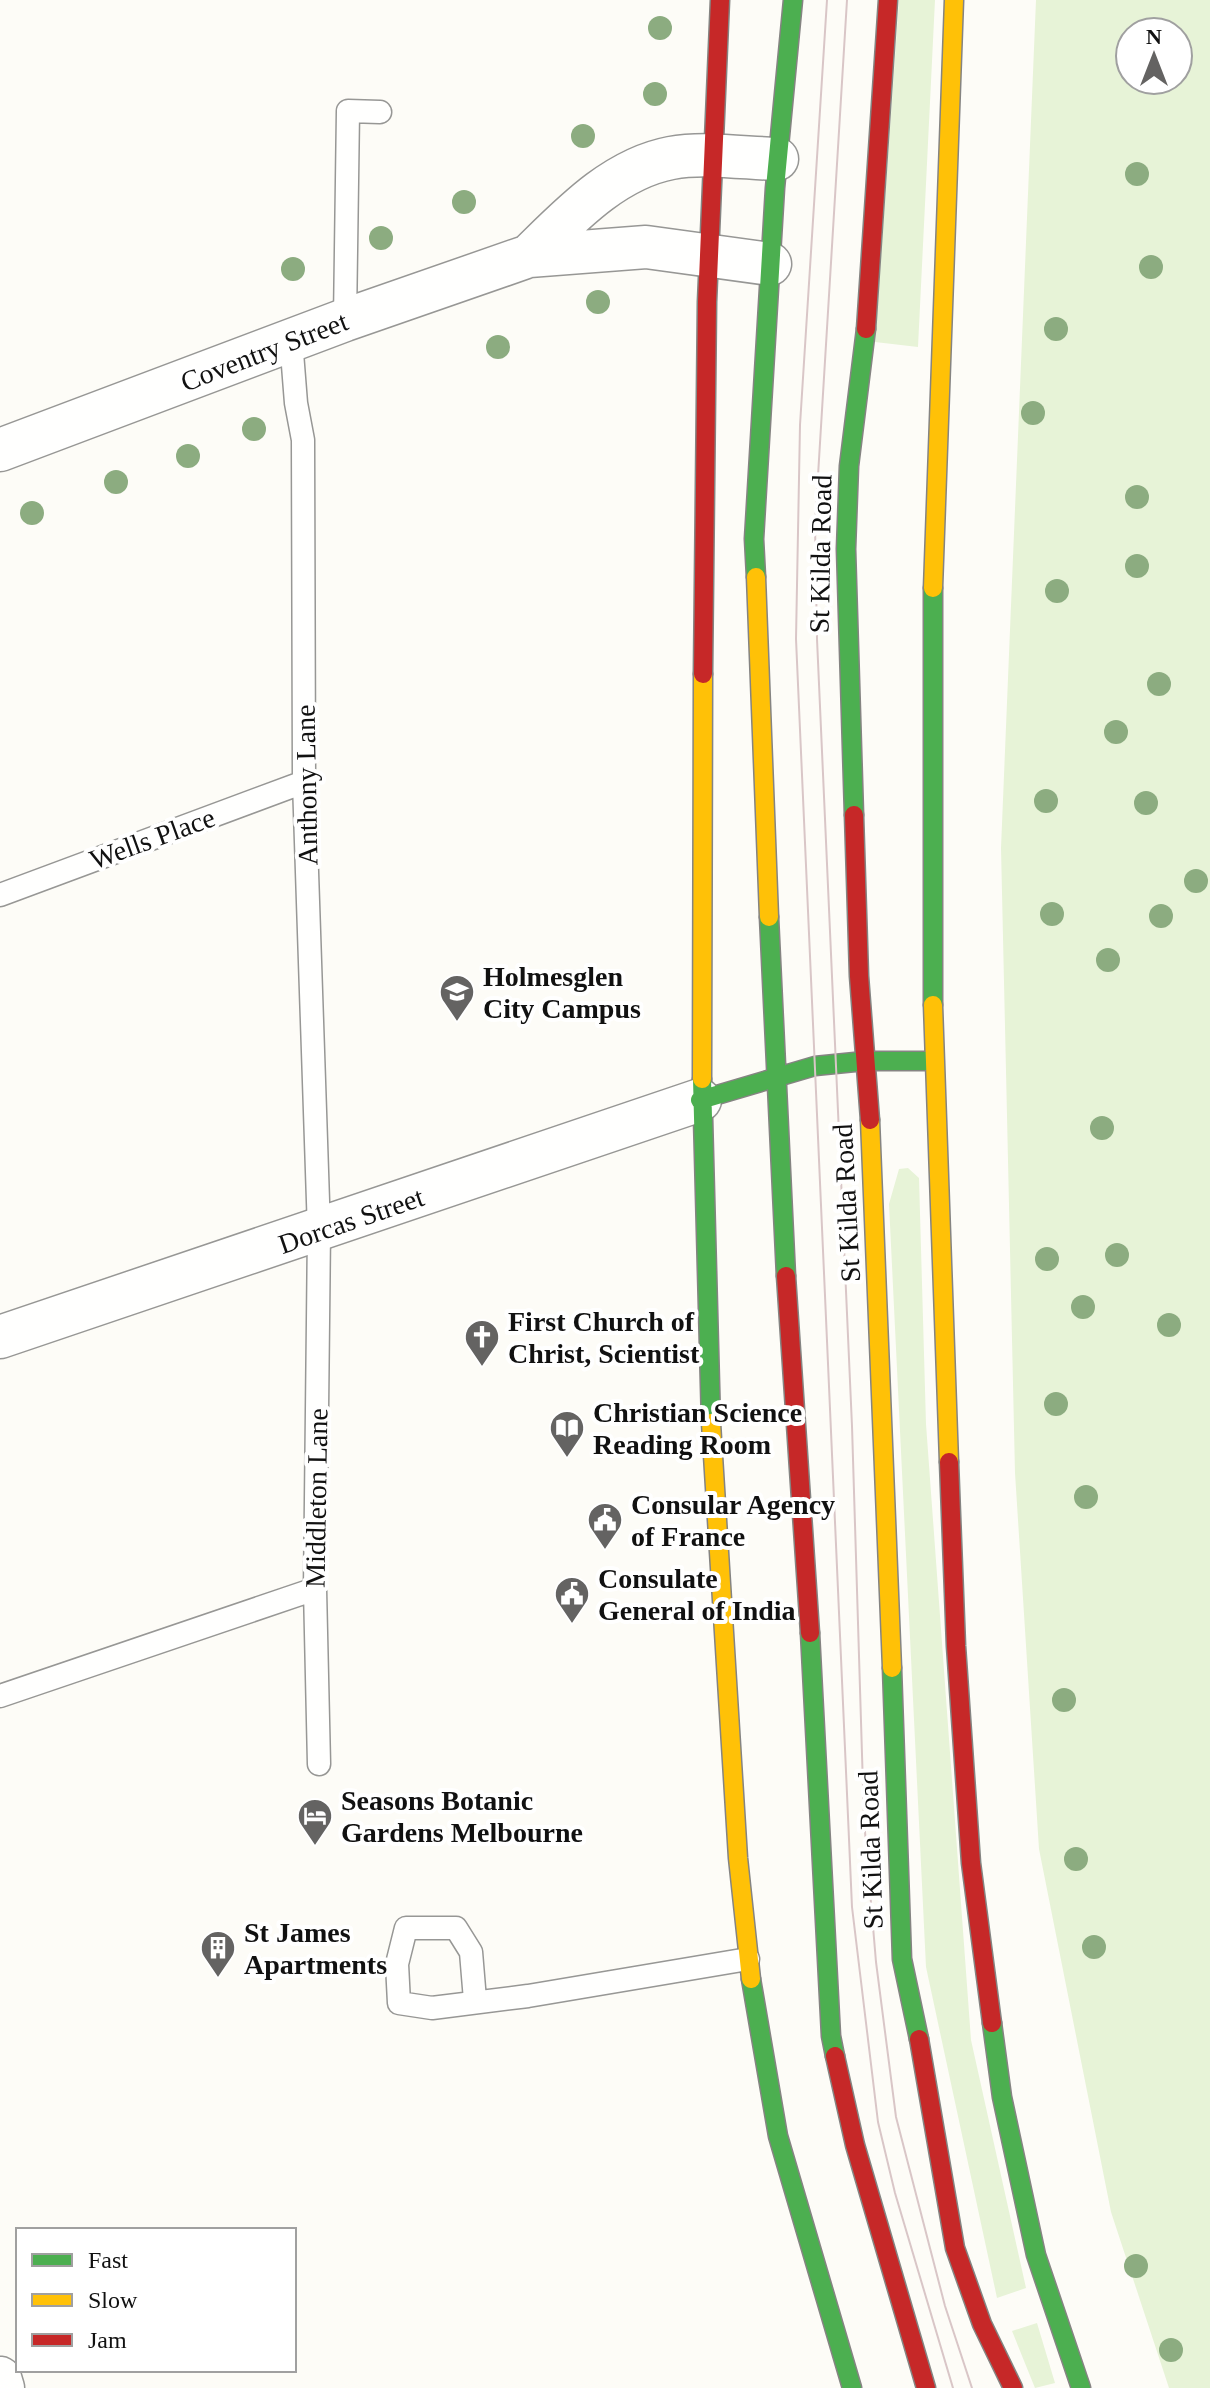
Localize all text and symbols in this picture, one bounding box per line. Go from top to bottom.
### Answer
north arrow [1114,16,1194,96]
text: N [1146,24,1162,49]
street label: Coventry Street [176,305,352,398]
street label: St Kilda Road [804,474,837,634]
street label: Anthony Lane [290,704,323,866]
street label: Wells Place [85,802,219,875]
place label: Holmesglen City Campus [483,961,641,1024]
school or university icon: Holmesglen City Campus [438,973,476,1023]
street label: St Kilda Road [827,1123,866,1283]
street label: Dorcas Street [274,1181,428,1260]
place label: First Church of Christ, Scientist [508,1306,700,1369]
church icon: First Church of Christ, Scientist [463,1318,501,1368]
place label: Christian Science Reading Room [593,1397,802,1460]
street label: Middleton Lane [299,1408,334,1588]
library icon: Christian Science Reading Room [548,1409,586,1459]
place label: Consular Agency of France [631,1489,835,1552]
public building icon: Consular Agency of France [586,1501,624,1551]
place label: Consulate General of India [598,1563,796,1626]
public building icon: Consulate General of India [553,1575,591,1625]
street label: St Kilda Road [852,1770,889,1930]
place label: Seasons Botanic Gardens Melbourne [341,1785,583,1848]
hotel icon: Seasons Botanic Gardens Melbourne [296,1797,334,1847]
place label: St James Apartments [244,1917,387,1980]
building icon: St James Apartments [199,1929,237,1979]
legend [16,2228,296,2372]
text: Fast [88,2247,128,2273]
text: Slow [88,2287,138,2313]
text: Jam [88,2327,127,2353]

